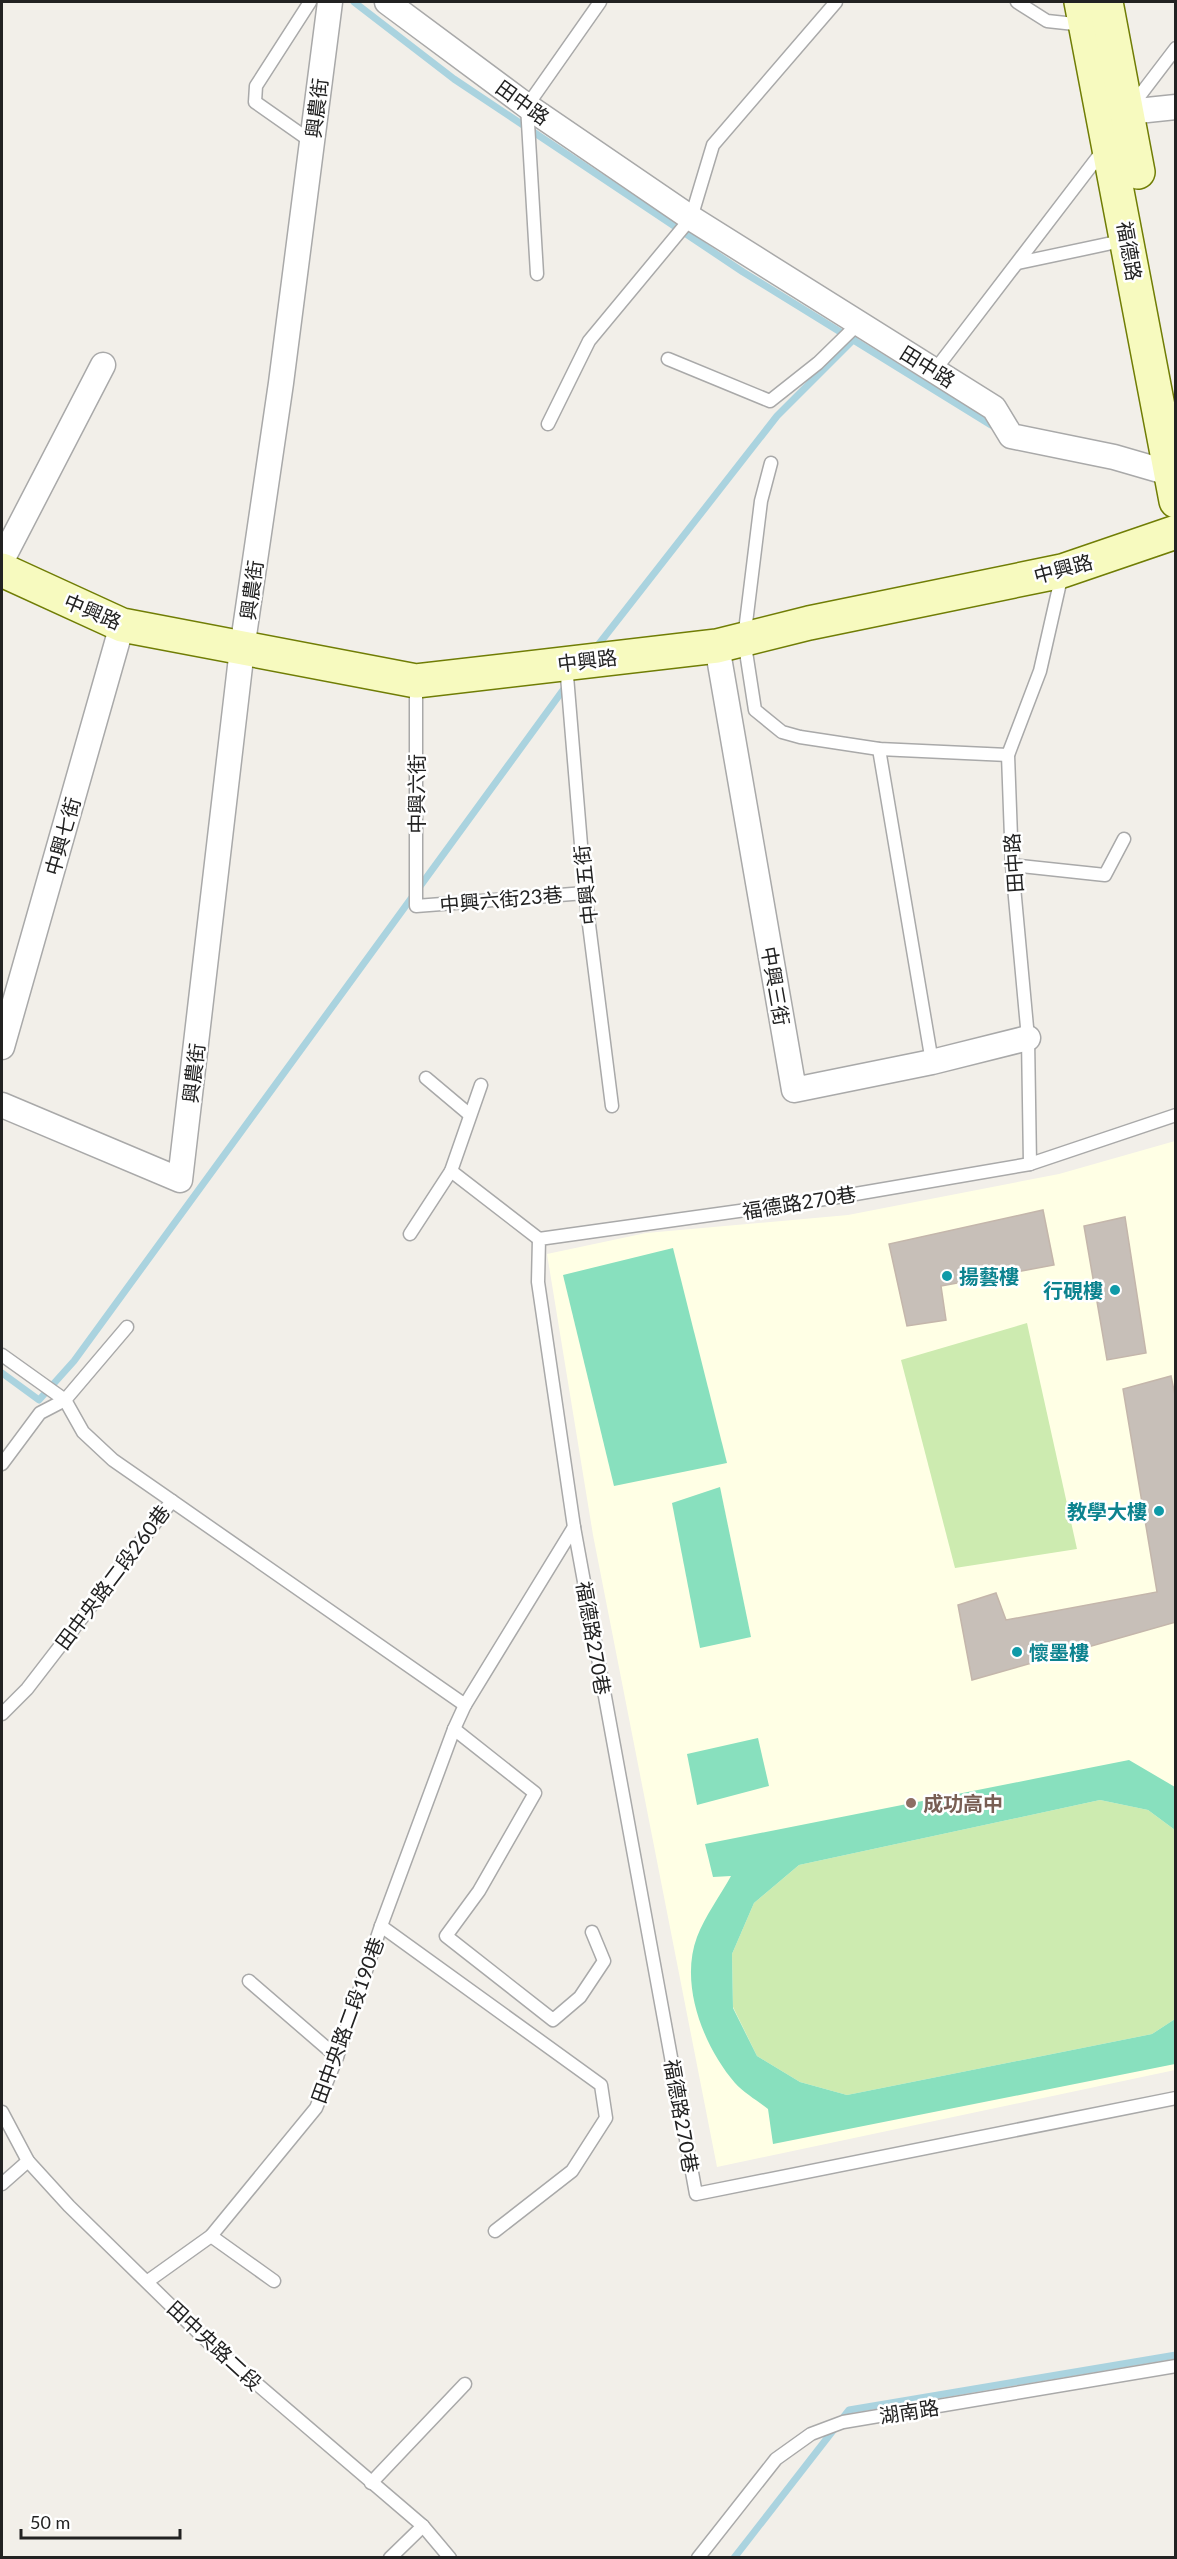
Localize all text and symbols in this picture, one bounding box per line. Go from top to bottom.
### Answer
street label: 田中路 [492,75,554,129]
street label: 興農街 [300,77,332,139]
street label: 福德路 [1113,219,1147,283]
street label: 田中路 [896,340,960,392]
street label: 中興路 [1031,549,1095,587]
street label: 興農街 [235,559,267,621]
street label: 中興路 [61,588,125,634]
street label: 中興路 [556,644,618,676]
street label: 中興六街 [404,754,428,834]
street label: 中興七街 [39,794,85,878]
street label: 田中路 [999,832,1027,894]
street label: 中興五街 [569,844,601,926]
street label: 中興六街23巷 [439,882,563,916]
street label: 中興三街 [757,945,795,1027]
street label: 興農街 [177,1042,209,1104]
street label: 福德路270巷 [740,1181,858,1223]
place label: 揚藝樓 [959,1264,1019,1288]
marker: 揚藝樓 [940,1269,954,1283]
place label: 行硯樓 [1043,1278,1103,1302]
marker: 行硯樓 [1108,1283,1122,1297]
place label: 教學大樓 [1067,1499,1147,1523]
street label: 田中央路二段260巷 [50,1500,174,1654]
marker: 教學大樓 [1152,1504,1166,1518]
street label: 福德路270巷 [572,1579,616,1697]
place label: 懷墨樓 [1029,1640,1089,1664]
marker: 懷墨樓 [1010,1645,1024,1659]
place label: 成功高中 [923,1791,1003,1815]
marker: 成功高中 [904,1796,918,1810]
street label: 田中央路二段190巷 [306,1934,388,2106]
street label: 福德路270巷 [660,2057,704,2175]
street label: 田中央路二段 [163,2295,267,2395]
street label: 湖南路 [877,2394,941,2428]
scale bar [21,2502,180,2540]
text: 50 m [30,2511,70,2533]

